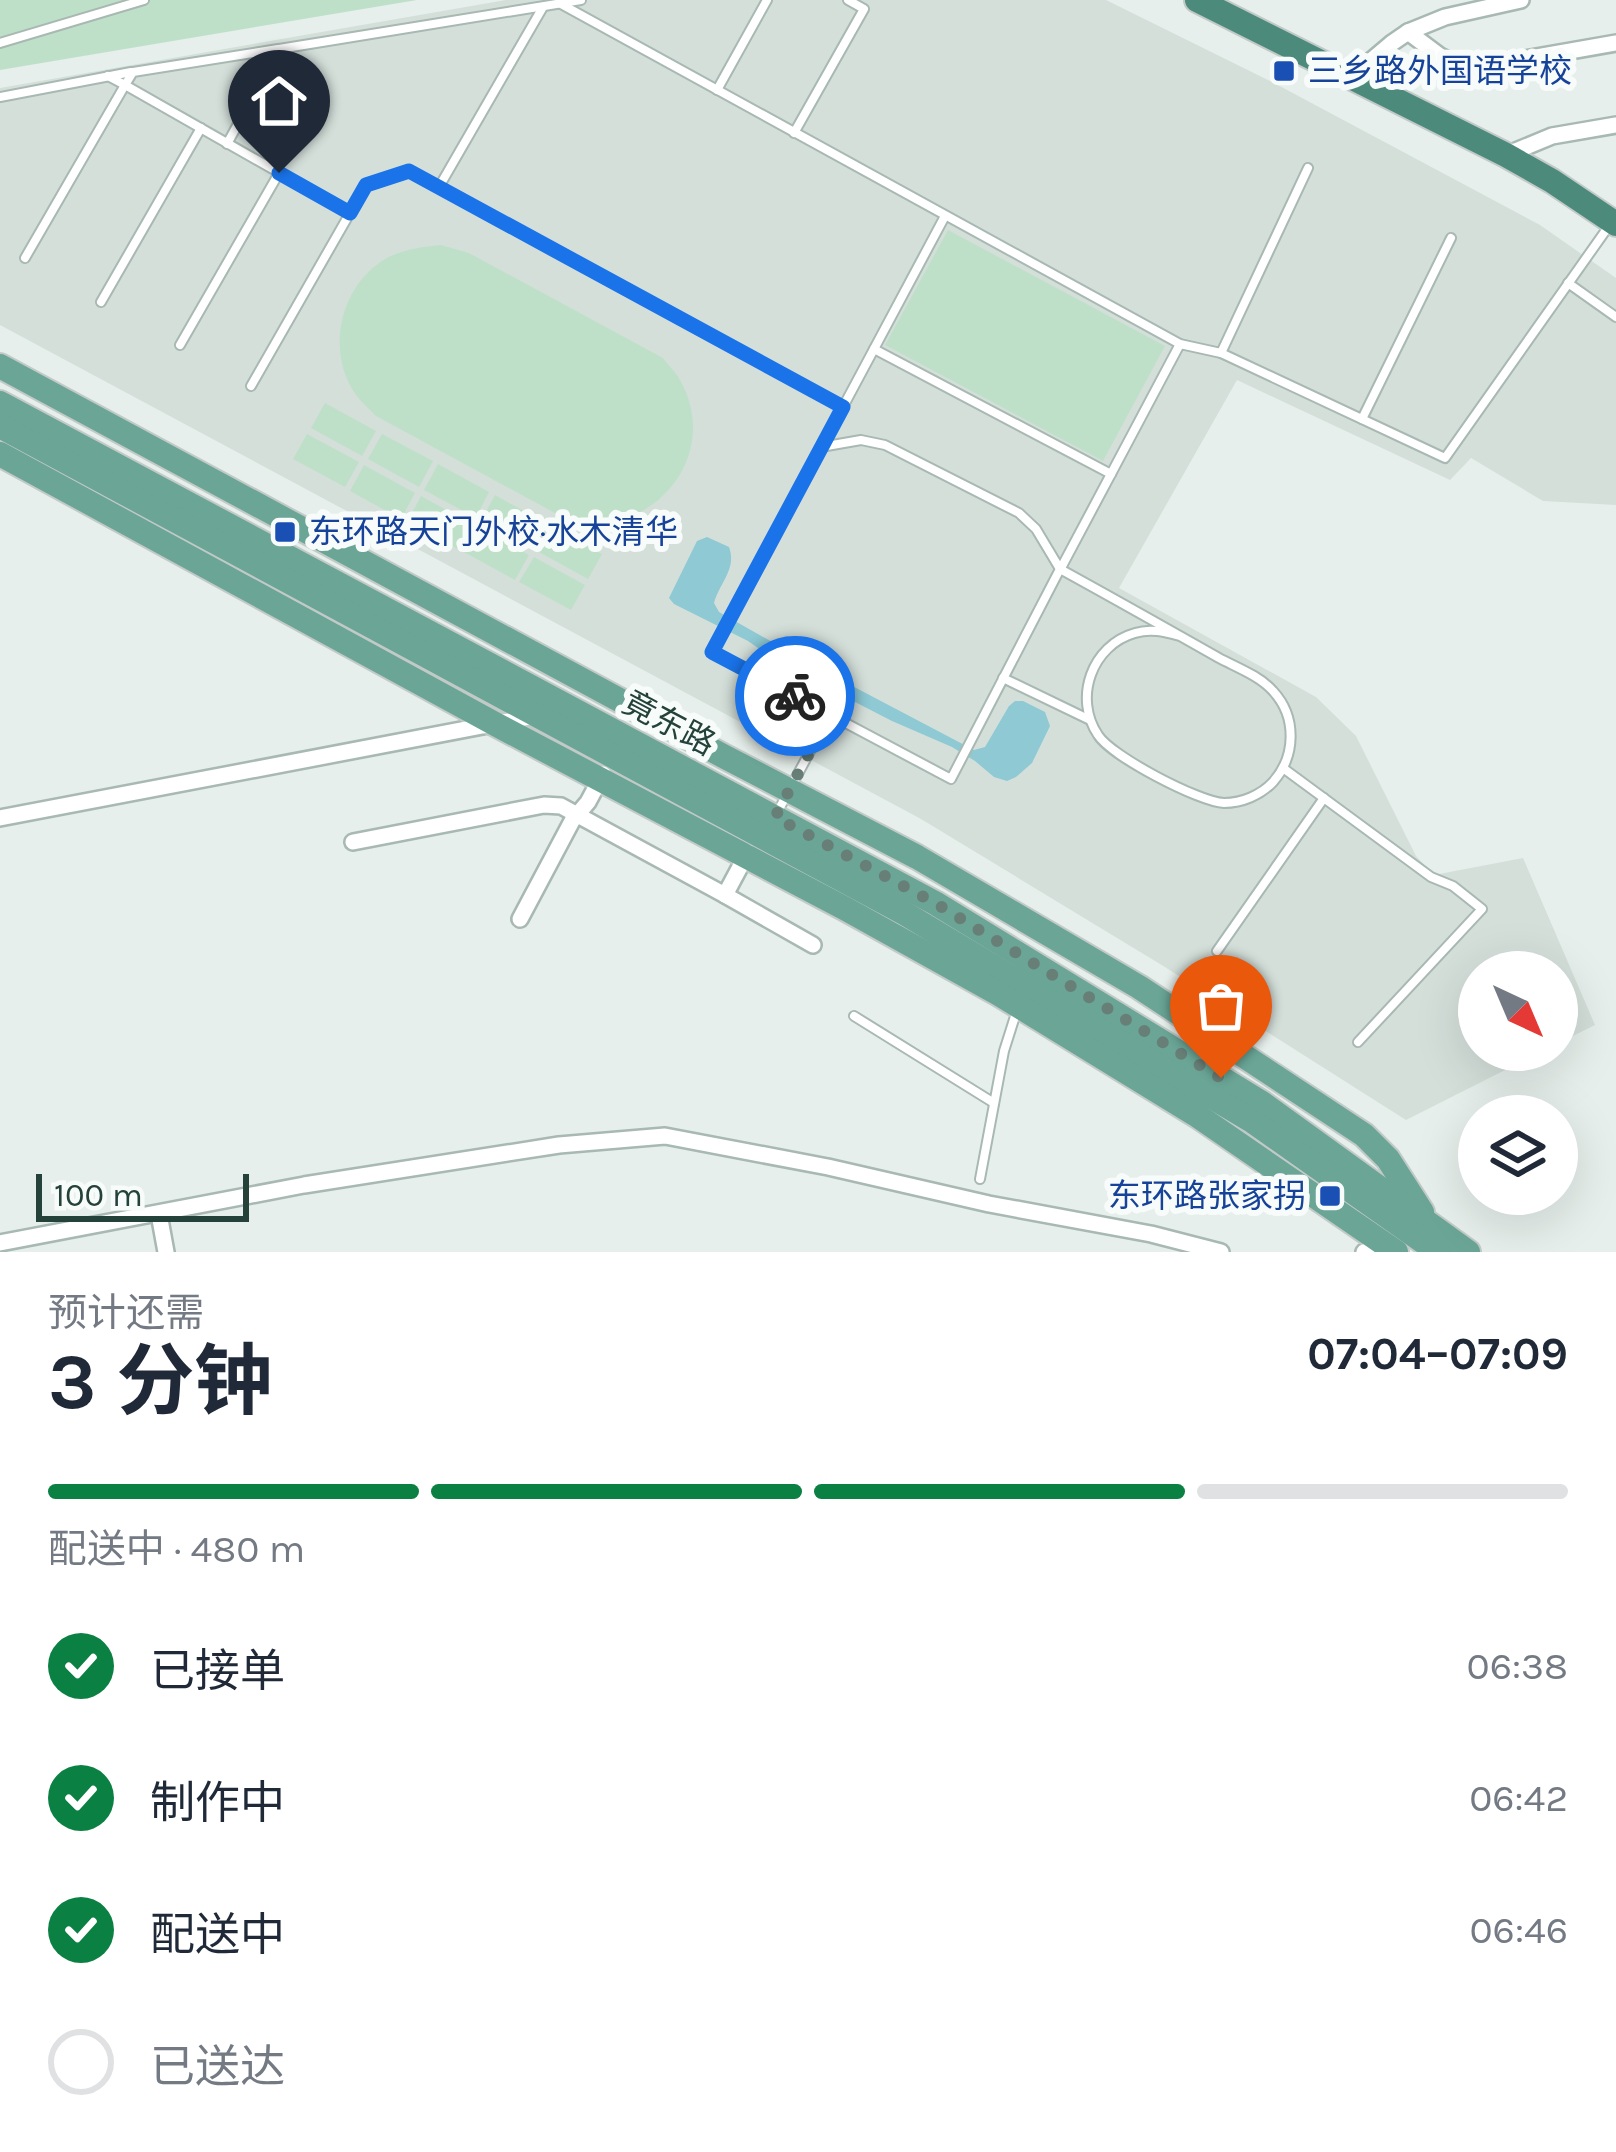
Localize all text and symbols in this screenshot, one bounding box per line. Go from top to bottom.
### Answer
pin [228,50,330,173]
place label: 三乡路外国语学校 [1308,52,1572,90]
marker: 三乡路外国语学校 [1271,58,1297,84]
icon: home [246,68,312,134]
place label: 东环路天门外校·水木清华 [309,513,678,551]
marker: 东环路天门外校·水木清华 [272,519,298,545]
courier [735,636,855,756]
icon: bike [762,663,828,729]
street label: 竟东路 [616,683,722,763]
north arrow [1458,951,1578,1071]
map controls [1458,951,1578,1215]
pin [1170,955,1272,1078]
icon: bag [1188,973,1254,1039]
button: layers [1458,1095,1578,1215]
scale bar [36,1168,249,1221]
text: 100 m [54,1176,143,1214]
place label: 东环路张家拐 [1108,1177,1306,1215]
marker: 东环路张家拐 [1317,1183,1343,1209]
text: 预计还需 [48,1290,204,1336]
text: 07:04–07:09 [1307,1328,1568,1380]
text: 3 分钟 [48,1336,272,1428]
text: 配送中 · 480 m [48,1526,305,1572]
icon: check [48,1633,114,1699]
text: 06:38 [1467,1643,1568,1689]
text: 已接单 [150,1645,285,1697]
icon: check [48,1765,114,1831]
text: 06:42 [1469,1775,1568,1821]
text: 制作中 [150,1777,285,1829]
icon: check [48,1897,114,1963]
text: 06:46 [1469,1907,1568,1953]
text: 配送中 [150,1909,285,1961]
text: 已送达 [150,2041,285,2093]

